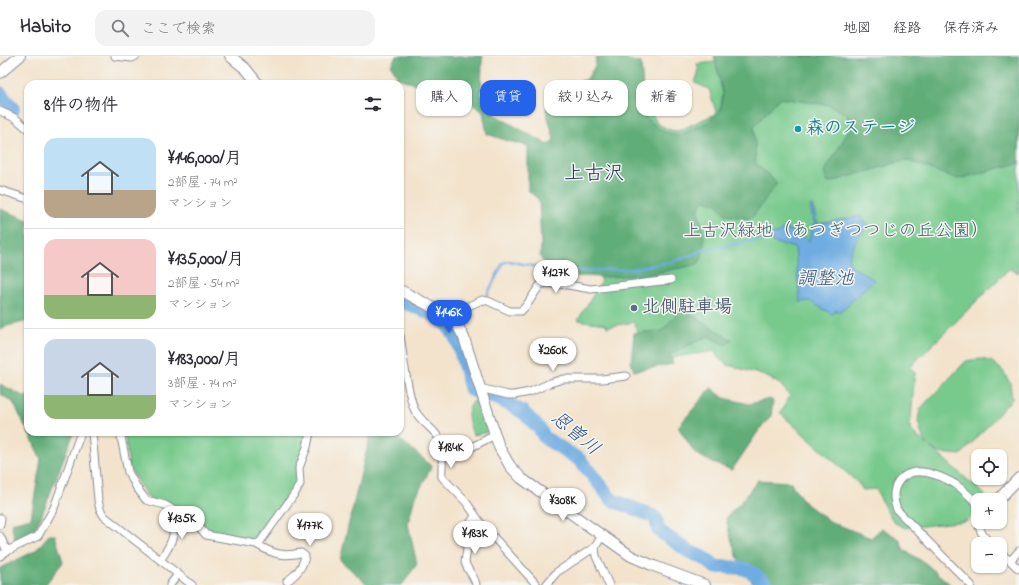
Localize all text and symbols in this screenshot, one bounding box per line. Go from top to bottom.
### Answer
search box [95,10,375,46]
text: Habito [20,14,71,41]
icon: search [109,17,131,39]
text: ここで検索 [141,18,216,40]
text: 地図 [843,18,871,39]
text: 経路 [893,18,921,39]
text: 保存済み [943,18,999,39]
chip: 購入 [416,80,472,116]
chip: 賃貸 [480,80,536,116]
chip: 絞り込み [544,80,628,116]
chip: 新着 [636,80,692,116]
text: 8件の物件 [44,93,118,118]
icon: filters [362,93,384,115]
place label: 森のステージ [806,116,915,142]
marker: 森のステージ [793,124,803,134]
text: ¥146,000/月 [168,146,242,171]
icon: home [76,154,124,202]
district label: 上古沢 [564,160,624,189]
text: 2部屋 · 74 m² [168,173,238,192]
text: マンション [168,194,232,213]
park label: 上古沢緑地（あつぎつつじの丘公園） [683,219,989,245]
text: ¥135,000/月 [168,247,244,272]
icon: home [76,255,124,303]
pin: ¥127K [528,260,584,294]
text: ¥127K [542,263,570,282]
water label: 調整池 [796,266,854,293]
text: 2部屋 · 54 m² [168,274,240,293]
text: マンション [168,295,232,314]
place label: 北側駐車場 [642,295,732,321]
pin: ¥146K [421,300,477,334]
text: ¥146K [436,303,462,322]
marker: 北側駐車場 [629,303,639,313]
pin: ¥260K [525,338,581,372]
text: ¥260K [538,341,568,360]
text: ¥183,000/月 [168,347,241,372]
icon: home [76,355,124,403]
text: 3部屋 · 74 m² [168,374,237,393]
text: マンション [168,395,232,414]
water label: 恩曽川 [544,405,606,463]
pin: ¥184K [423,435,479,469]
text: ¥184K [438,438,464,457]
map controls [971,449,1007,573]
button: locate [971,449,1007,485]
pin: ¥308K [535,488,591,522]
text: ¥308K [549,491,577,510]
button: + [971,493,1007,529]
pin: ¥135K [154,506,210,540]
text: ¥135K [168,509,196,528]
pin: ¥177K [282,513,338,547]
text: ¥177K [297,516,323,535]
pin: ¥183K [447,521,503,555]
text: ¥183K [462,524,488,543]
button: − [971,537,1007,573]

